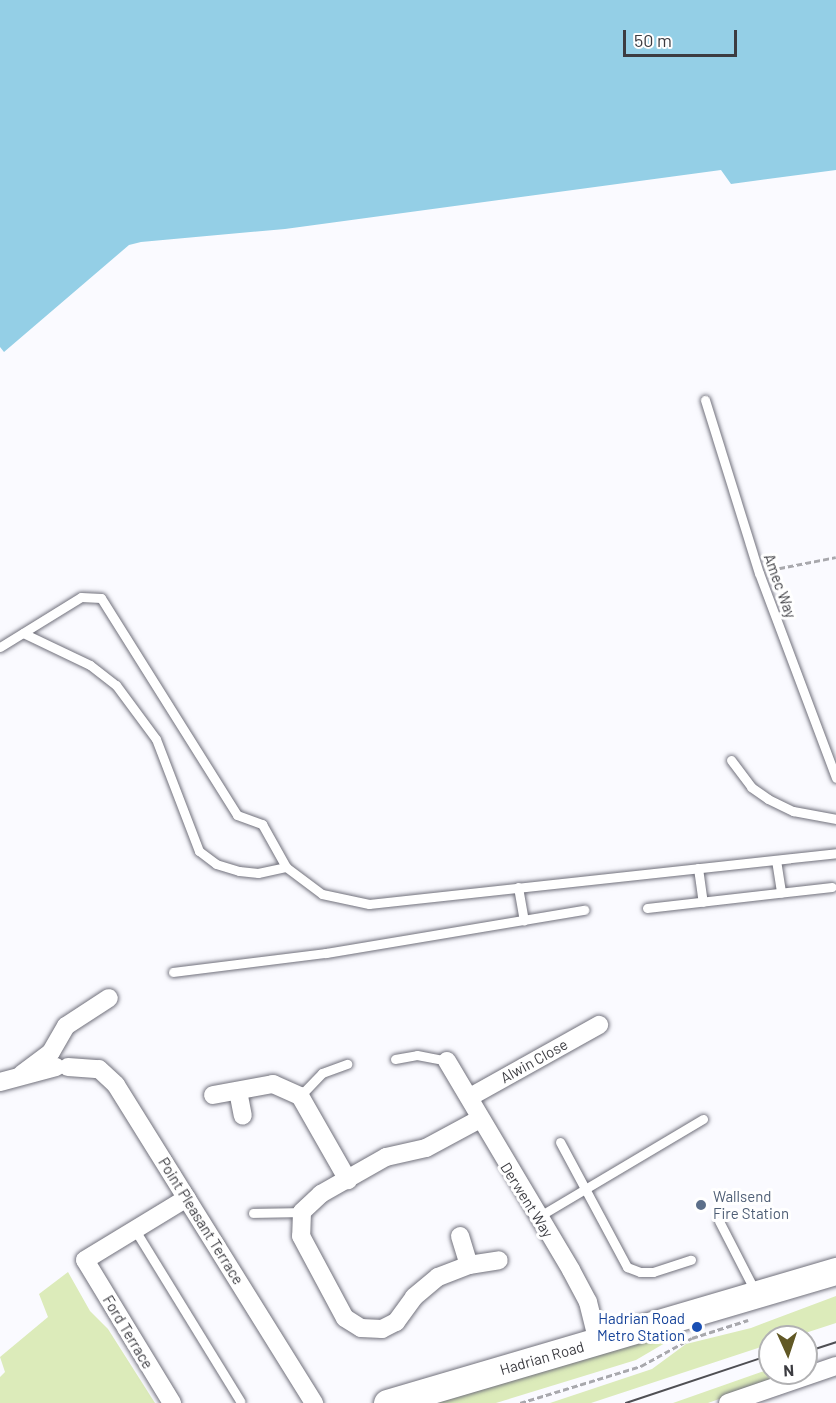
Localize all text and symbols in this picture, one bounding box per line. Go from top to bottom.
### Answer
scale bar [626,18,740,56]
text: 50 m [634,29,672,51]
street label: Amec Way [760,551,800,621]
street label: Alwin Close [497,1035,571,1087]
street label: Point Pleasant Terrace [155,1154,247,1288]
street label: Derwent Way [497,1159,557,1241]
place label: Wallsend Fire Station [713,1187,789,1222]
marker: Wallsend Fire Station [694,1198,708,1212]
street label: Ford Terrace [99,1292,157,1372]
place label: Hadrian Road Metro Station [597,1309,685,1344]
marker: Hadrian Road Metro Station [690,1320,704,1334]
north arrow [758,1325,818,1385]
street label: Hadrian Road [498,1337,586,1379]
text: N [783,1362,795,1381]

